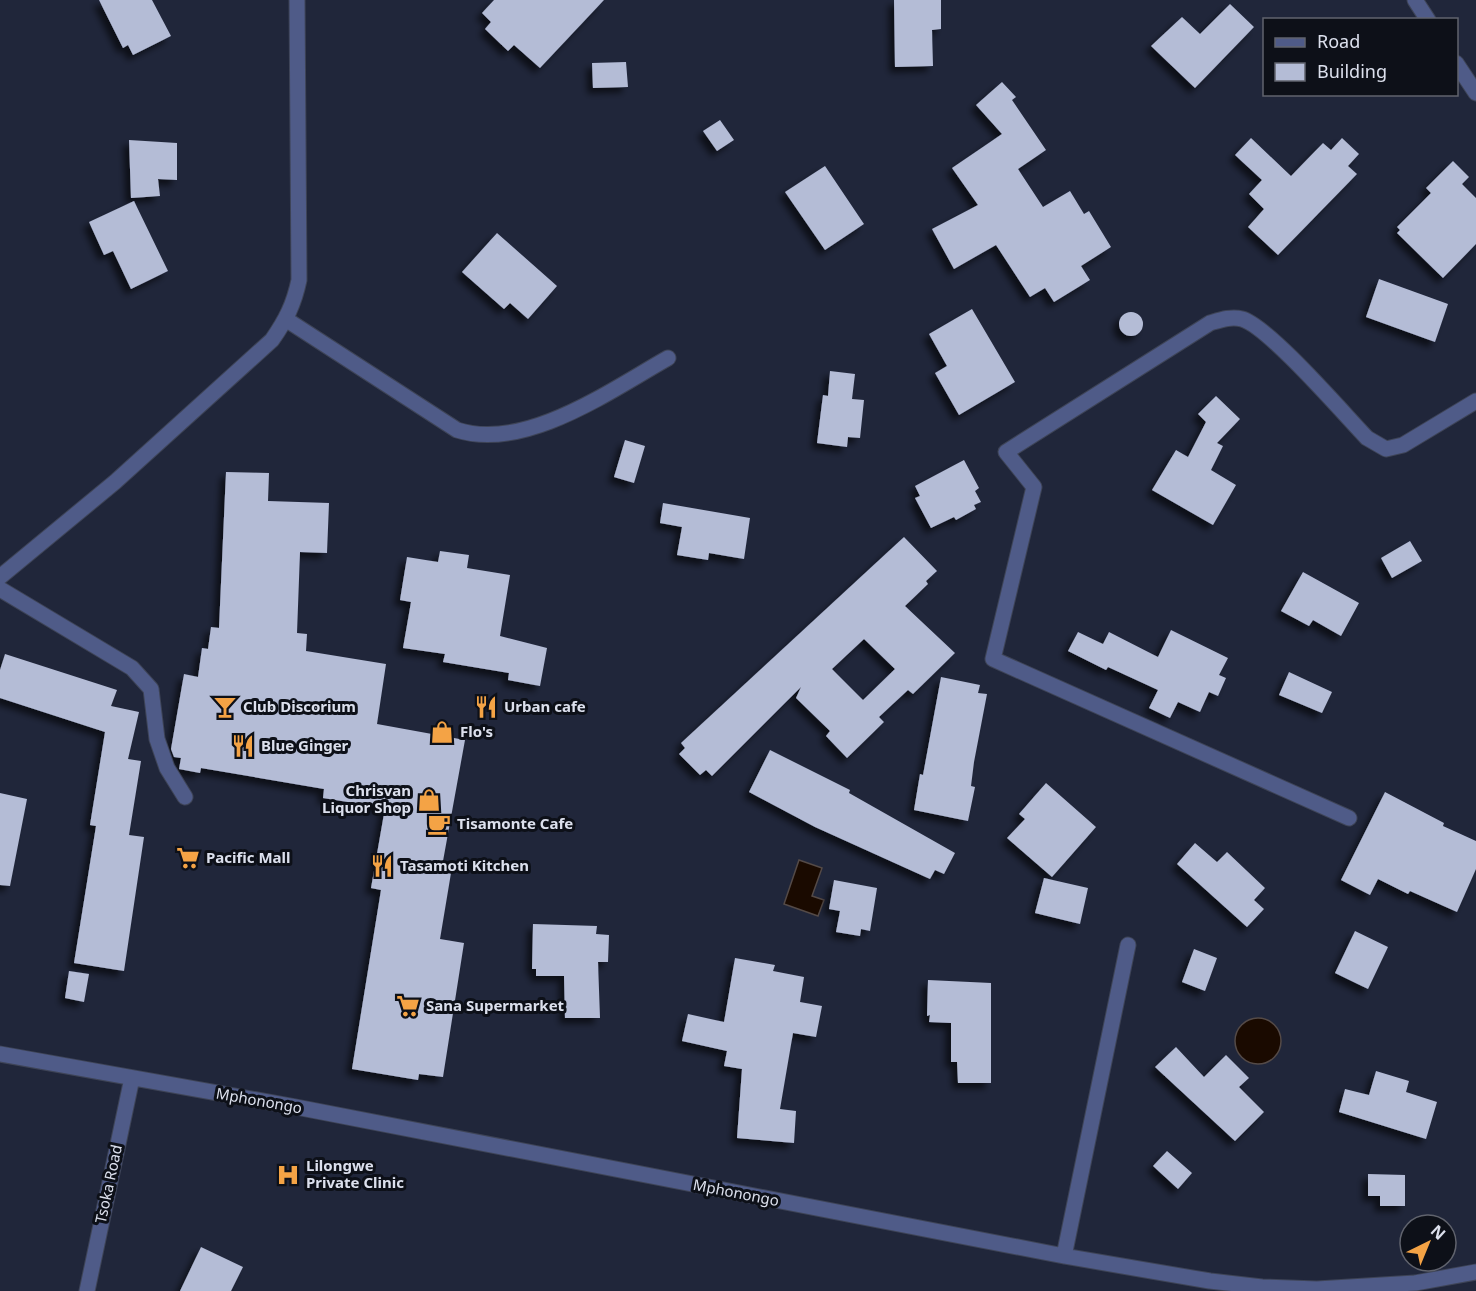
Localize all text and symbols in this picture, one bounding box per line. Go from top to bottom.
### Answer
legend [1263,18,1458,96]
text: Road [1317,29,1360,53]
text: Building [1317,59,1387,83]
bar icon: Club Discorium [212,694,238,720]
restaurant icon: Urban cafe [473,694,499,720]
place label: Club Discorium [243,696,356,716]
place label: Urban cafe [504,696,586,716]
shop icon: Flo's [429,719,455,745]
place label: Flo's [460,721,493,741]
restaurant icon: Blue Ginger [230,733,256,759]
place label: Blue Ginger [261,735,349,755]
place label: Chrisvan Liquor Shop [322,780,411,817]
shop icon: Chrisvan Liquor Shop [416,787,442,813]
cafe icon: Tisamonte Cafe [426,811,452,837]
place label: Tisamonte Cafe [457,813,573,833]
supermarket icon: Pacific Mall [175,845,201,871]
place label: Pacific Mall [206,847,291,867]
restaurant icon: Tasamoti Kitchen [369,853,395,879]
place label: Tasamoti Kitchen [400,855,529,875]
supermarket icon: Sana Supermarket [395,993,421,1019]
place label: Sana Supermarket [426,995,565,1015]
street label: Mphonongo [215,1083,304,1117]
street label: Tsoka Road [90,1143,126,1225]
place label: Lilongwe Private Clinic [306,1155,404,1192]
hospital icon: Lilongwe Private Clinic [275,1162,301,1188]
street label: Mphonongo [692,1174,781,1210]
north arrow [1398,1213,1458,1273]
text: N [1426,1220,1450,1245]

